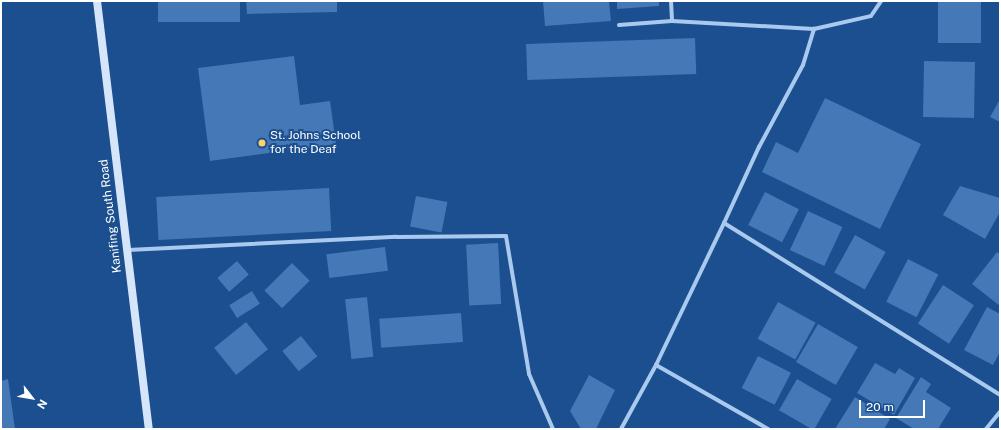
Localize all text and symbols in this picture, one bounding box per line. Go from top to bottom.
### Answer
place label: St. Johns School for the Deaf [270,129,361,157]
marker: St. Johns School for the Deaf [257,138,267,148]
street label: Kanifing South Road [97,158,125,274]
north arrow [12,378,52,418]
scale bar [861,392,927,418]
text: N [35,397,50,411]
text: 20 m [866,400,894,414]

